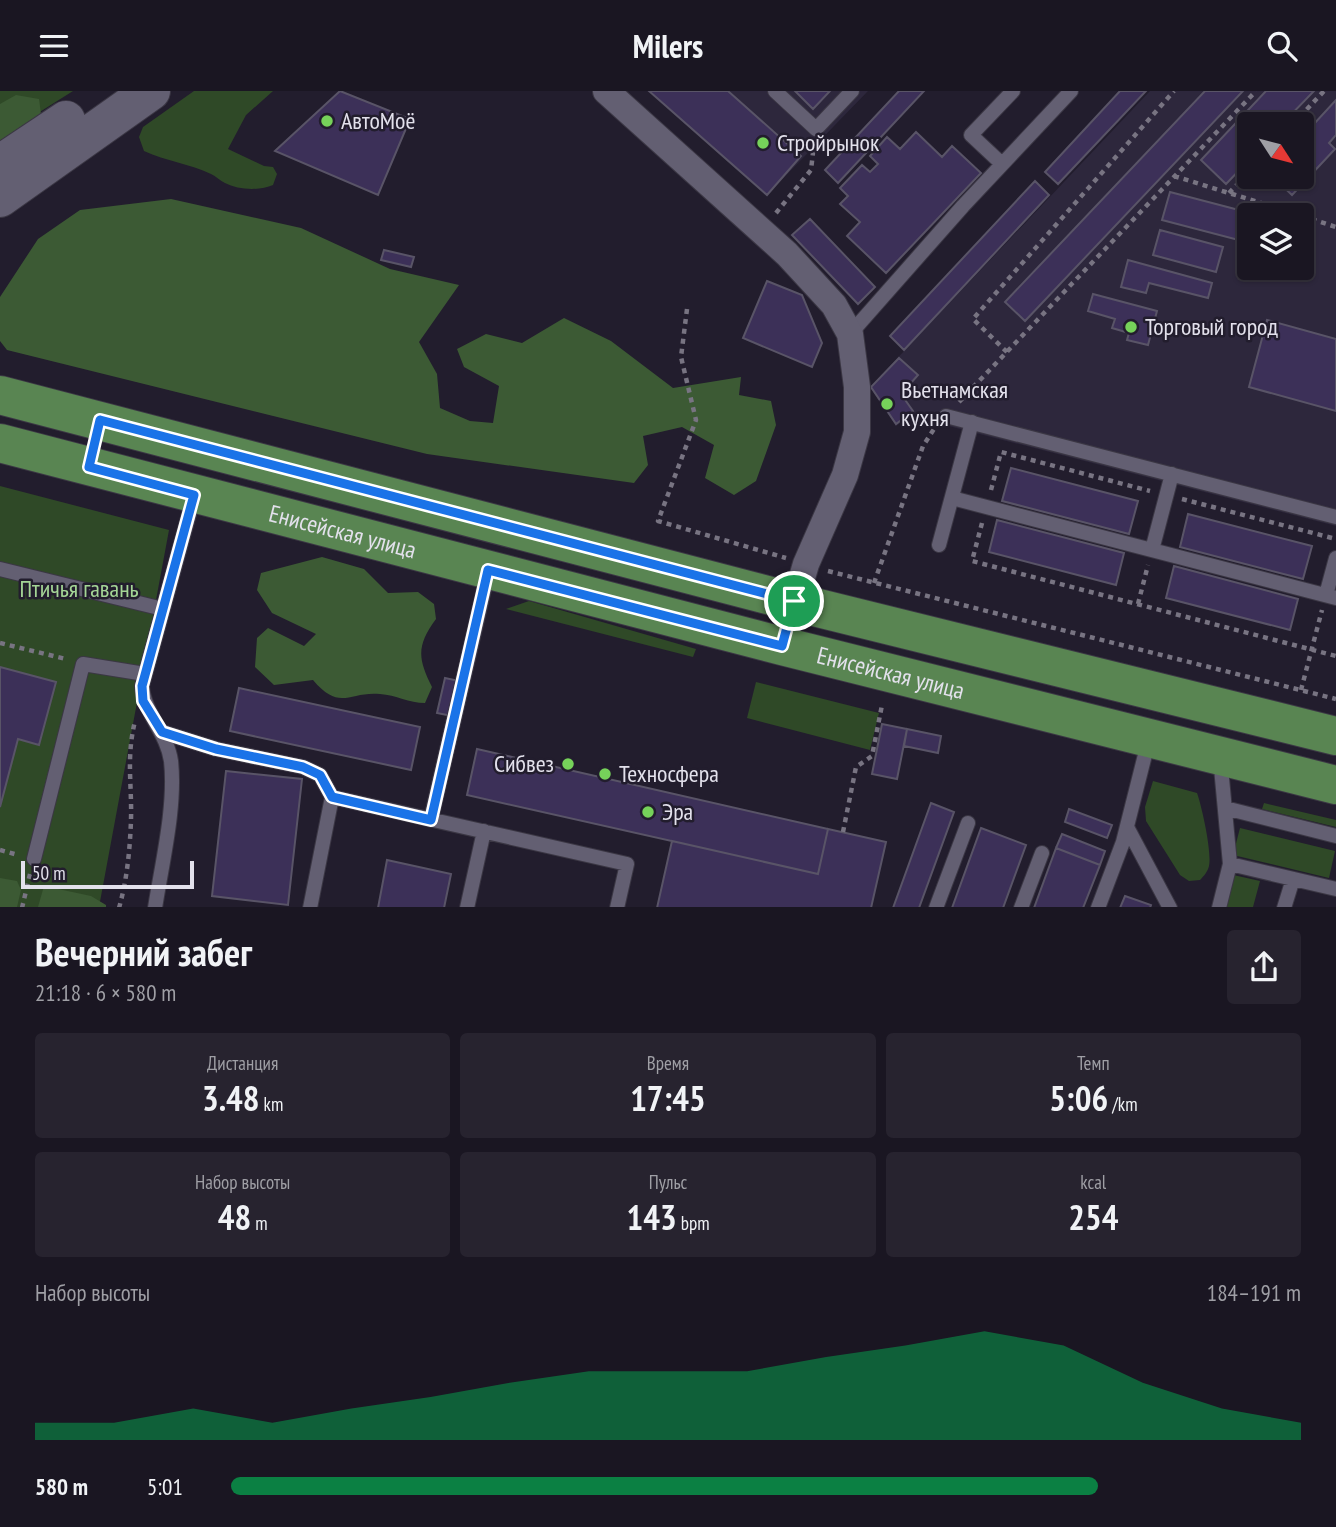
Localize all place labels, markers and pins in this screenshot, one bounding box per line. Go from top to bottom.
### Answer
place label: АвтоМоё [341,105,415,136]
marker: АвтоМоё [319,113,335,129]
place label: Стройрынок [777,127,880,158]
marker: Стройрынок [755,135,771,151]
place label: Торговый город [1145,311,1278,342]
marker: Торговый город [1123,319,1139,335]
place label: Вьетнамская кухня [901,374,1008,433]
marker: Вьетнамская кухня [879,396,895,412]
pin [764,571,824,631]
place label: Сибвез [494,748,554,779]
marker: Сибвез [560,756,576,772]
place label: Техносфера [619,758,719,789]
marker: Техносфера [597,766,613,782]
place label: Эра [662,796,693,827]
marker: Эра [640,804,656,820]

